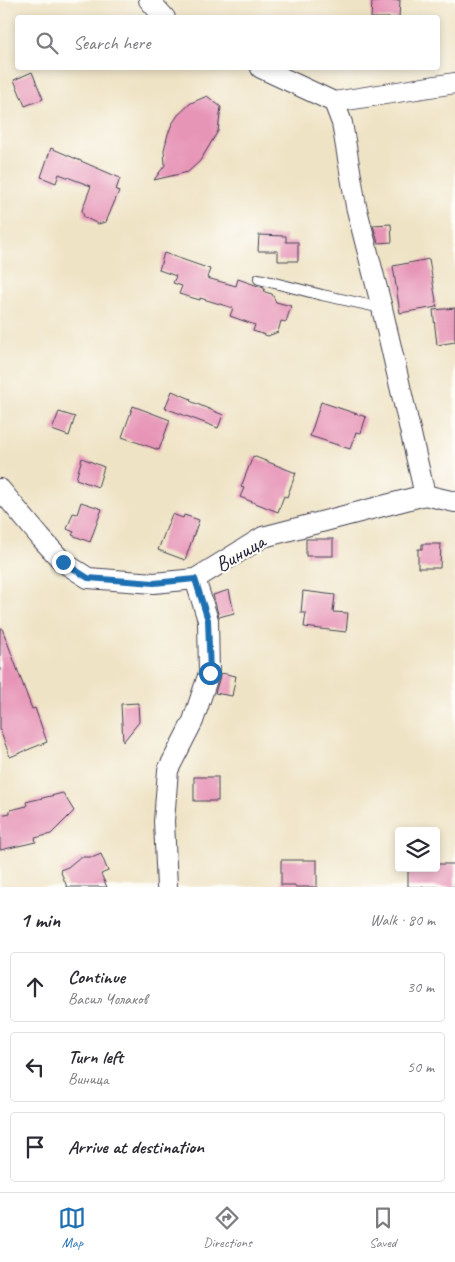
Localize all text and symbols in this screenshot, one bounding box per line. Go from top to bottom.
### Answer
search box [15,15,440,70]
icon: search [33,29,61,57]
text: Search here [73,31,150,55]
street label: Виница [210,527,272,578]
route end [52,551,75,574]
route start [199,662,222,685]
map controls [395,827,440,872]
button: layers [395,827,440,872]
text: 1 min [20,907,60,933]
text: Walk · 80 m [370,910,435,930]
text: Continue [68,965,125,989]
icon: ahead [21,973,49,1001]
text: 30 m [407,977,434,997]
text: Васил Чолаков [68,989,147,1009]
text: Turn left [68,1045,123,1069]
icon: left [21,1053,49,1081]
text: 50 m [407,1057,434,1077]
text: Виница [68,1069,108,1089]
icon: arrive [21,1133,49,1161]
text: Arrive at destination [68,1135,204,1159]
tab: Map [58,1204,86,1251]
tab: Directions [203,1204,252,1251]
tab: Saved [369,1204,397,1251]

